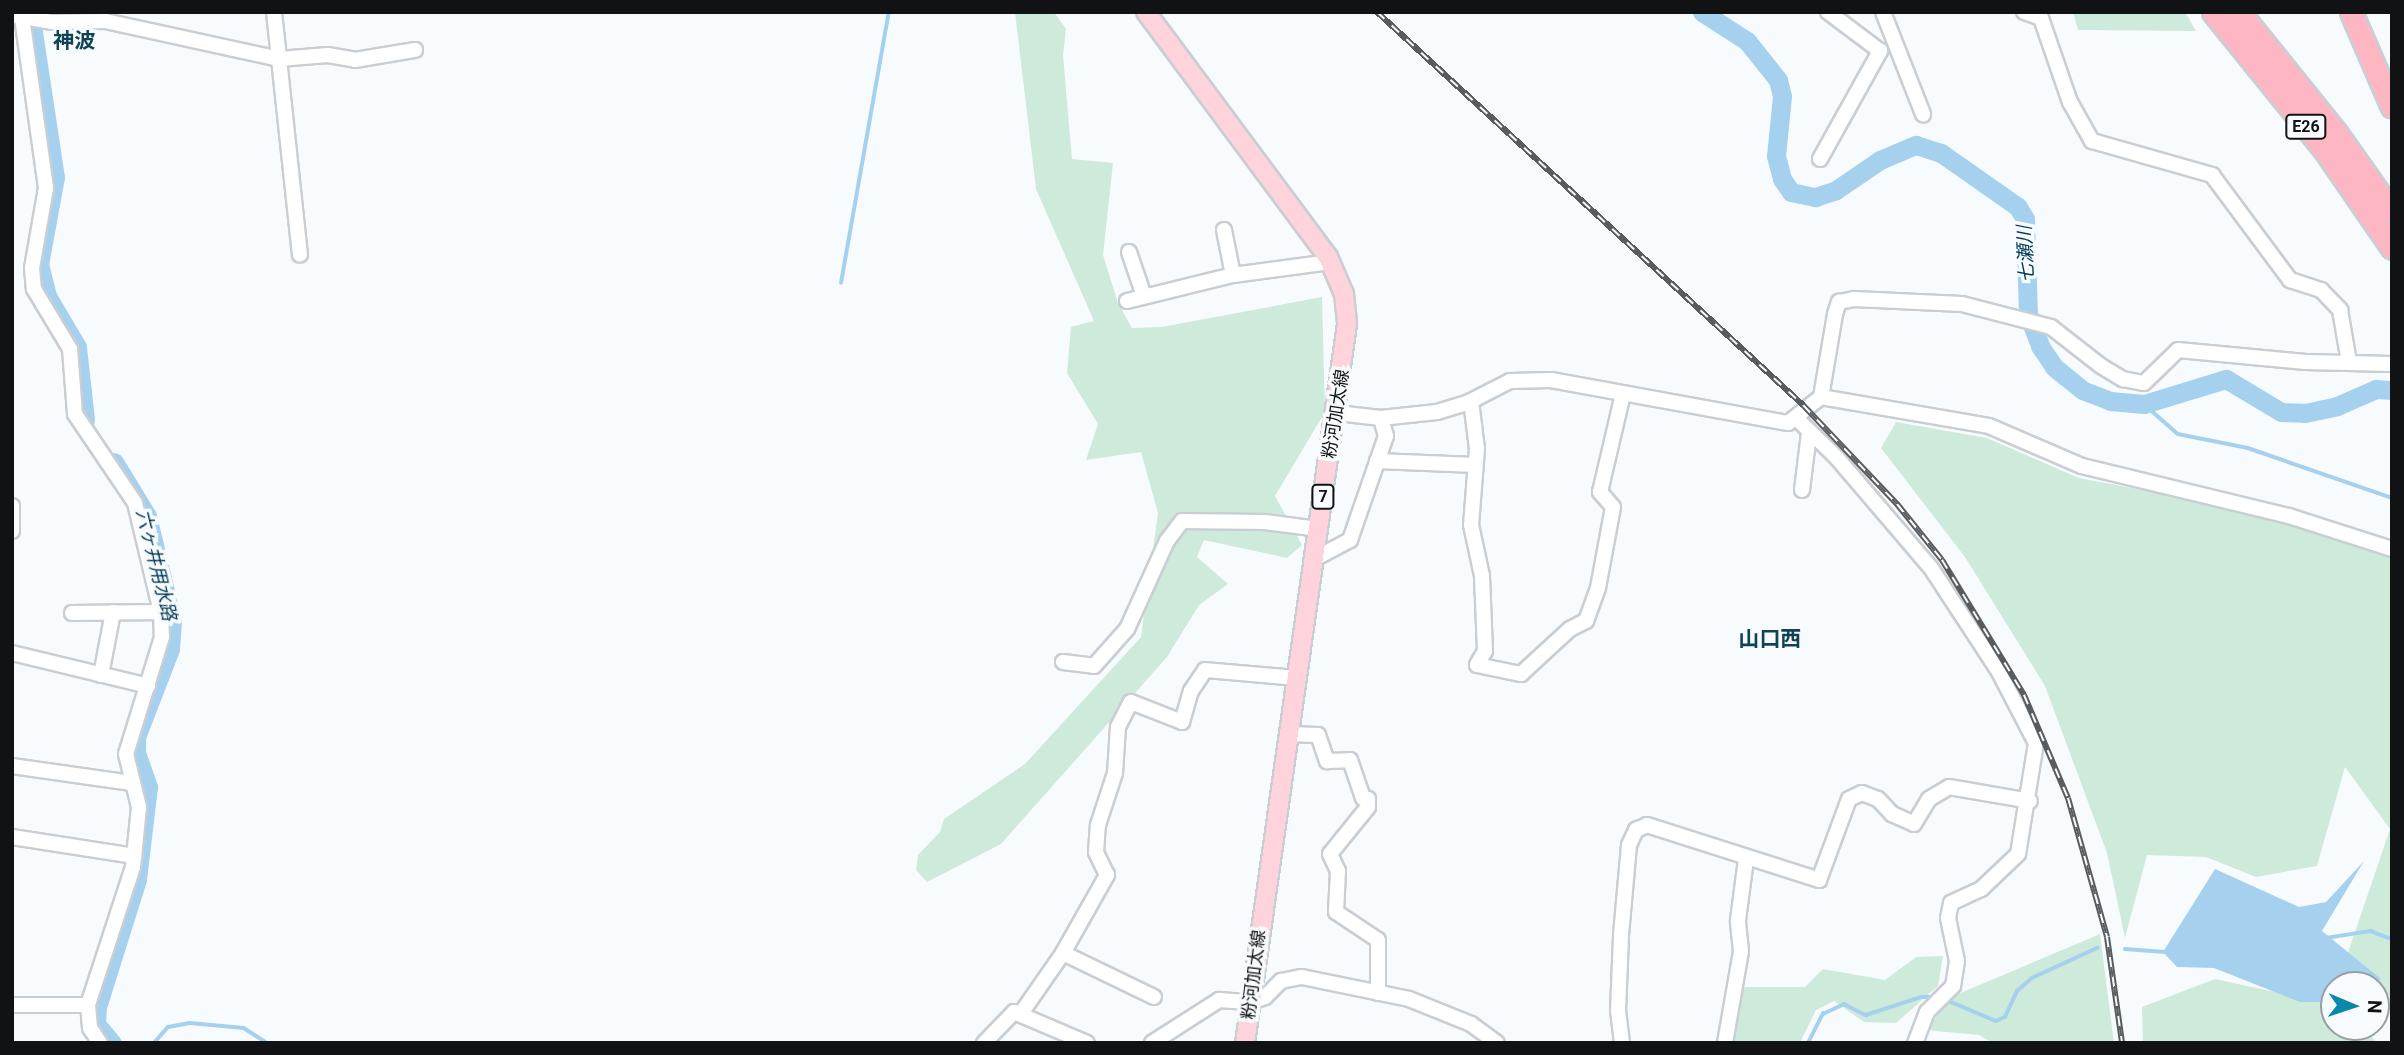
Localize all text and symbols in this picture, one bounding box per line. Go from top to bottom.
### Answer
district label: 神波 [53,28,95,54]
road number: E26 [2285,114,2327,140]
water label: 七瀬川 [2013,225,2039,283]
street label: 粉河加太線 [1318,368,1354,460]
road number: 7 [1311,484,1335,510]
water label: 六ヶ井用水路 [131,507,181,623]
district label: 山口西 [1739,626,1801,652]
street label: 粉河加太線 [1238,929,1270,1021]
north arrow [2320,971,2390,1041]
text: N [2363,1000,2386,1014]

